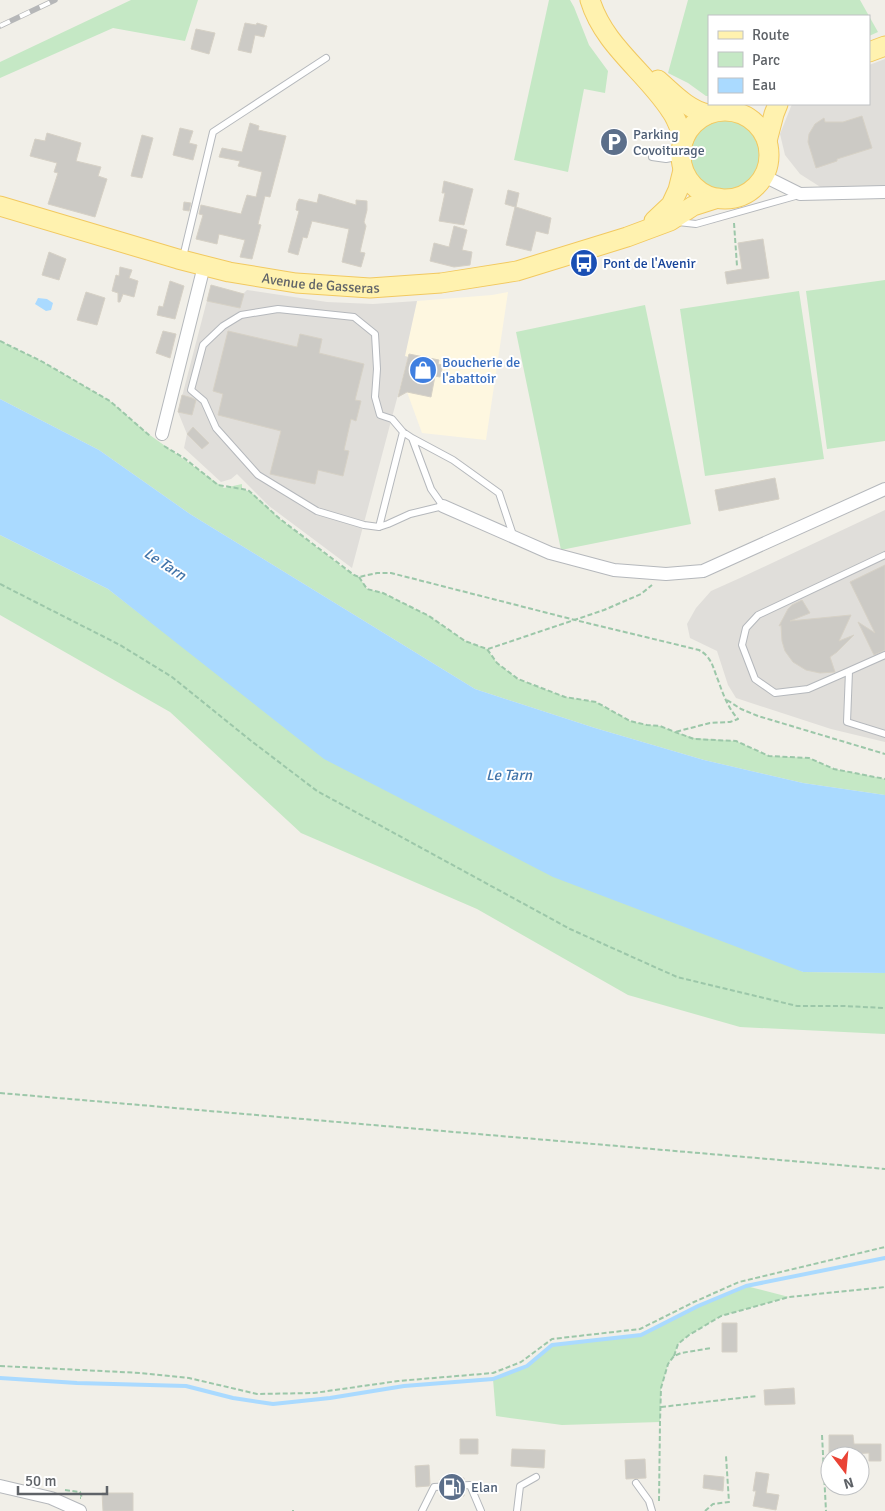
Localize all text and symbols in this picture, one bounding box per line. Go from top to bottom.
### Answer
legend [708,15,870,105]
text: Route [752,26,789,44]
text: Parc [752,51,780,69]
text: Eau [752,76,776,94]
place label: Parking Covoiturage [633,126,705,159]
parking icon: Parking Covoiturage [599,127,629,157]
bus stop icon: Pont de l'Avenir [569,248,599,278]
place label: Pont de l'Avenir [603,255,696,272]
street label: Avenue de Gasseras [261,269,380,297]
place label: Boucherie de l'abattoir [442,354,520,387]
shop icon: Boucherie de l'abattoir [408,355,438,385]
water label: Le Tarn [141,544,190,584]
water label: Le Tarn [486,766,533,784]
north arrow [820,1446,870,1496]
scale bar [18,1464,106,1496]
text: 50 m [25,1472,56,1490]
fuel station icon: Elan [437,1472,467,1502]
text: N [841,1474,855,1493]
place label: Elan [471,1479,498,1496]

